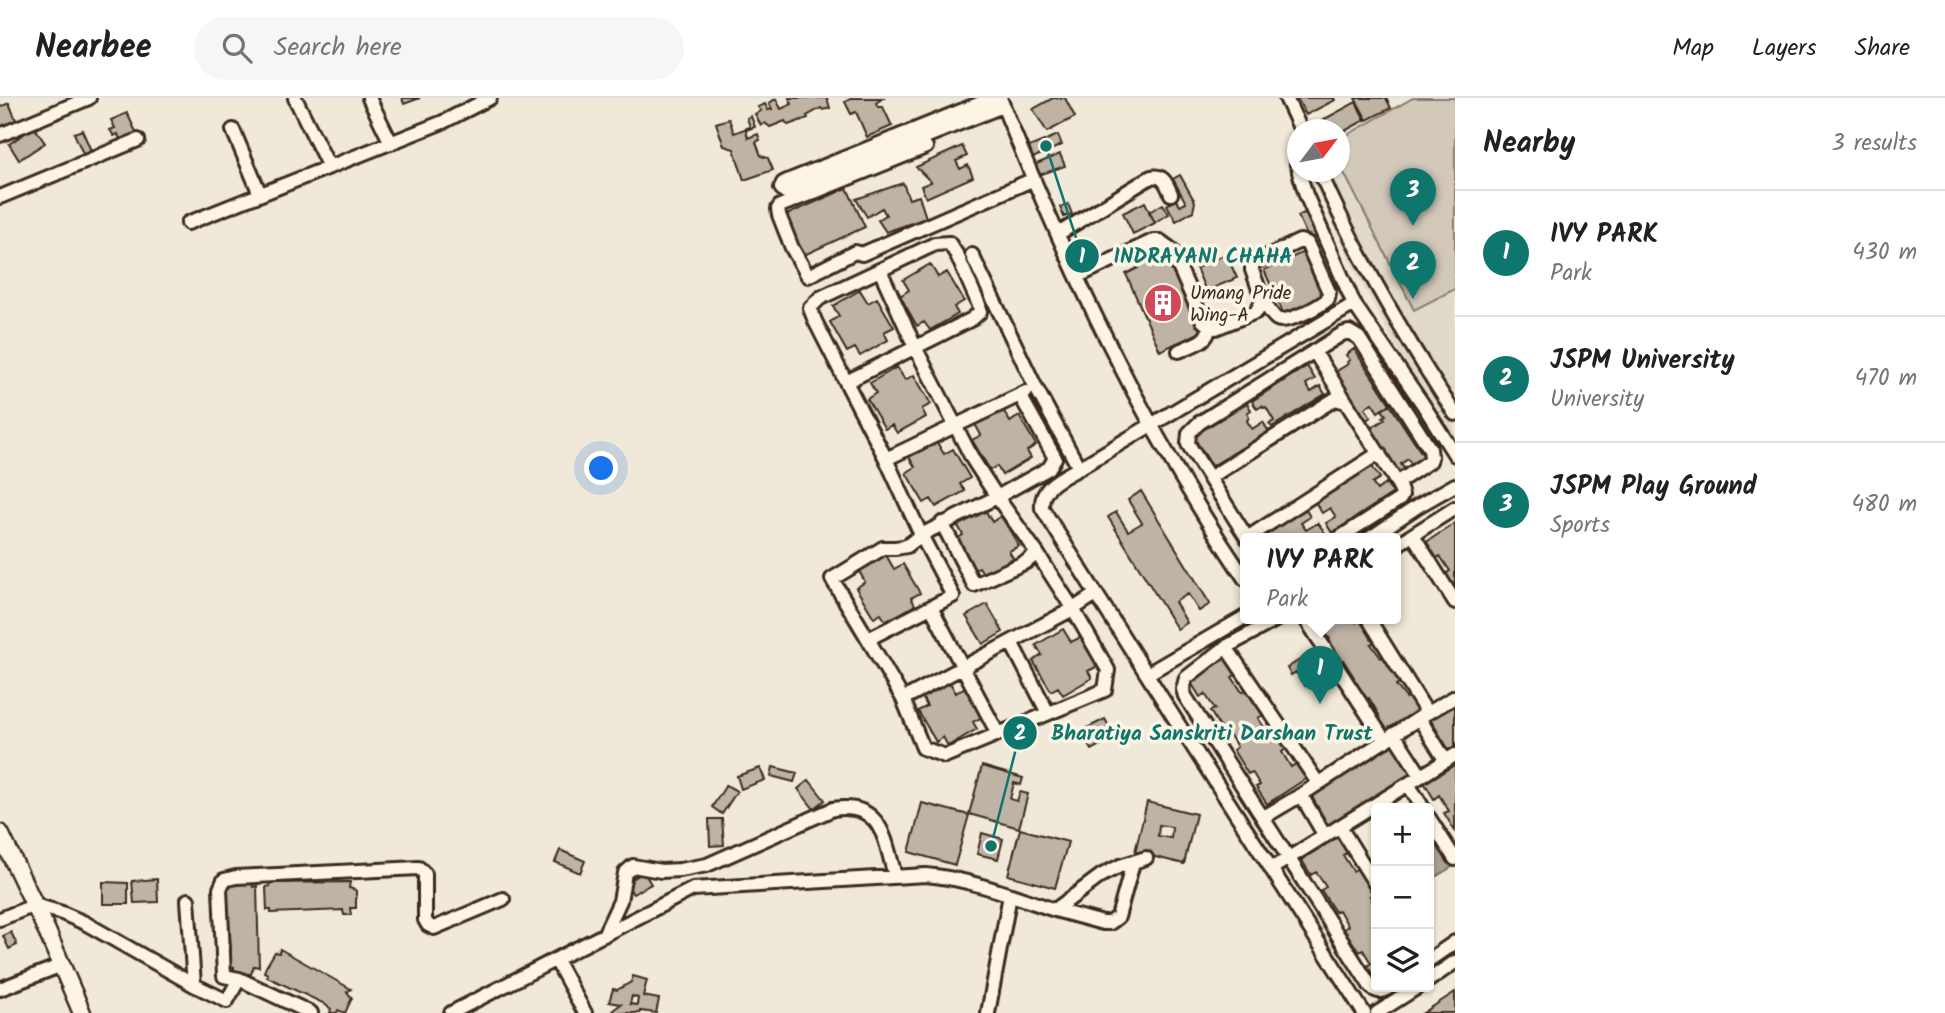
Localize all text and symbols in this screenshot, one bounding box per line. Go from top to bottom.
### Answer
search box [194,17,684,80]
text: Nearbee [35,22,152,75]
text: Search here [274,27,402,69]
icon: search [218,29,256,67]
text: Map [1672,29,1714,68]
text: Layers [1752,29,1816,68]
text: Share [1854,29,1910,68]
north arrow [1287,119,1350,182]
text: Nearby [1483,120,1575,168]
text: 3 results [1831,126,1917,162]
pin: 3 [1390,168,1436,226]
text: IVY PARK [1550,214,1658,256]
callout: INDRAYANI CHAHA [1065,235,1307,277]
text: 1 [1503,235,1509,271]
text: 430 m [1852,235,1917,271]
text: 1 [1079,241,1086,274]
text: INDRAYANI CHAHA [1113,241,1293,274]
pin: 2 [1390,241,1436,299]
text: Park [1550,256,1592,292]
place label: Umang Pride Wing-A [1190,279,1292,331]
building icon: Umang Pride Wing-A [1142,282,1184,324]
text: JSPM University [1550,340,1735,382]
text: 2 [1499,361,1513,397]
text: 470 m [1855,361,1917,397]
text: University [1550,382,1644,418]
your location [584,451,618,485]
text: JSPM Play Ground [1550,466,1757,508]
text: 3 [1500,487,1512,523]
text: 480 m [1851,487,1917,523]
text: Sports [1550,508,1610,544]
popup [1240,533,1401,624]
text: IVY PARK [1266,540,1375,582]
text: Park [1266,582,1308,618]
pin: 1 [1297,646,1343,704]
callout: Bharatiya Sanskriti Darshan Trust [1002,712,1387,754]
text: 2 [1014,718,1026,751]
text: Bharatiya Sanskriti Darshan Trust [1051,718,1373,751]
map controls [1371,803,1434,992]
button: + [1371,803,1434,866]
button: − [1371,866,1434,929]
button: layers [1371,929,1434,992]

